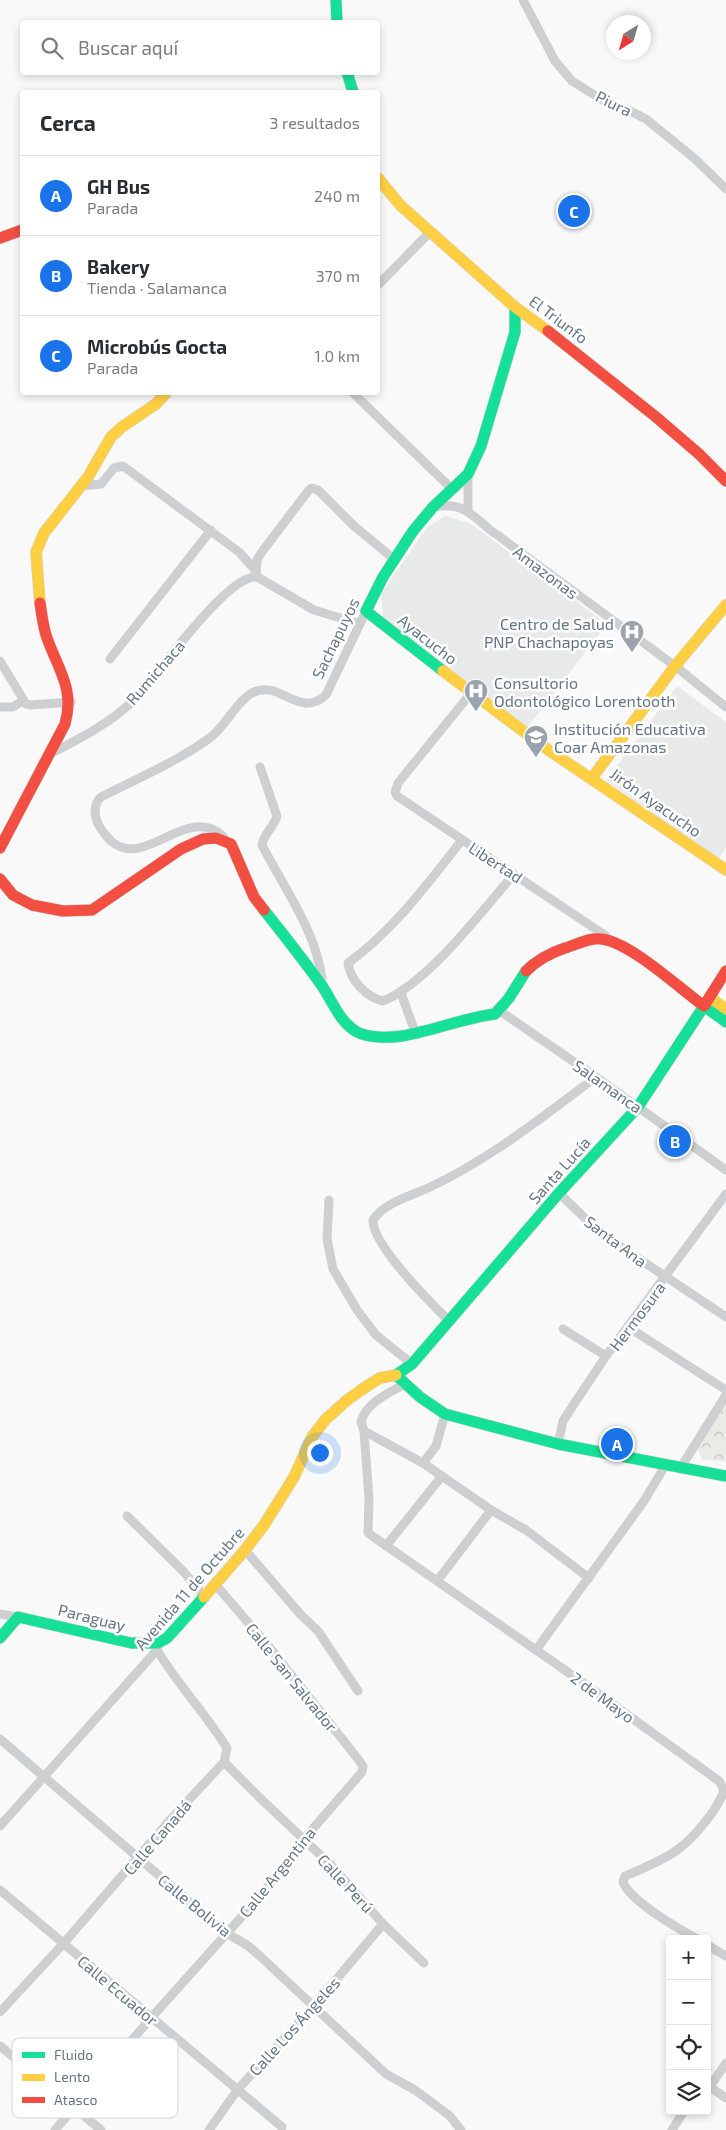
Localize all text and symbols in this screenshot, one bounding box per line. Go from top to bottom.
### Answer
north arrow [606,15,651,60]
search box [20,20,380,75]
icon: search [38,34,66,62]
text: Buscar aquí [78,36,178,59]
street label: Piura [593,86,635,120]
text: Cerca [40,110,96,135]
text: 3 resultados [270,113,360,132]
text: GH Bus [87,175,150,198]
text: A [51,186,61,205]
text: 240 m [314,186,360,205]
pin: C [558,192,590,230]
text: Parada [87,198,138,217]
text: Bakery [87,255,150,278]
text: B [51,266,61,285]
text: 370 m [316,266,360,285]
text: Tienda · Salamanca [87,278,227,297]
street label: El Triunfo [526,291,592,347]
text: Microbús Gocta [87,335,227,358]
text: C [51,346,61,365]
text: 1.0 km [315,346,360,365]
text: Parada [87,358,138,377]
street label: Amazonas [510,541,582,603]
street label: Sachapuyos [307,594,363,682]
street label: Ayacucho [395,610,461,668]
place label: Centro de Salud PNP Chachapoyas [484,614,614,651]
hospital icon: Centro de Salud PNP Chachapoyas [619,619,645,653]
street label: Rumichaca [122,636,188,708]
place label: Consultorio Odontológico Lorentooth [494,673,676,710]
hospital icon: Consultorio Odontológico Lorentooth [463,678,489,712]
place label: Institución Educativa Coar Amazonas [554,719,706,756]
school or university icon: Institución Educativa Coar Amazonas [523,724,549,758]
street label: Jirón Ayacucho [607,763,705,841]
street label: Libertad [466,838,526,886]
street label: Salamanca [570,1055,646,1117]
pin: B [659,1122,691,1160]
street label: Santa Lucía [524,1133,594,1207]
street label: Santa Ana [581,1211,651,1271]
street label: Hermosura [605,1278,669,1354]
pin: A [601,1425,633,1463]
your location [307,1440,333,1466]
street label: Avenida 11 de Octubre [130,1523,248,1653]
street label: Paraguay [56,1599,128,1635]
street label: Calle San Salvador [242,1619,342,1736]
street label: 2 de Mayo [567,1668,639,1726]
street label: Calle Canadá [119,1795,195,1879]
street label: Calle Argentina [235,1823,319,1921]
street label: Calle Perú [314,1850,378,1916]
street label: Calle Bolivia [155,1870,235,1940]
map controls [666,1935,711,2115]
button: + [666,1935,711,1980]
street label: Calle Ecuador [74,1951,162,2029]
street label: Calle Los Ángeles [245,1973,343,2079]
button: − [666,1980,711,2025]
button: locate [666,2025,711,2070]
legend [12,2038,178,2118]
text: Fluido [54,2046,93,2063]
text: Lento [54,2068,90,2085]
button: layers [666,2070,711,2115]
text: Atasco [54,2091,97,2108]

